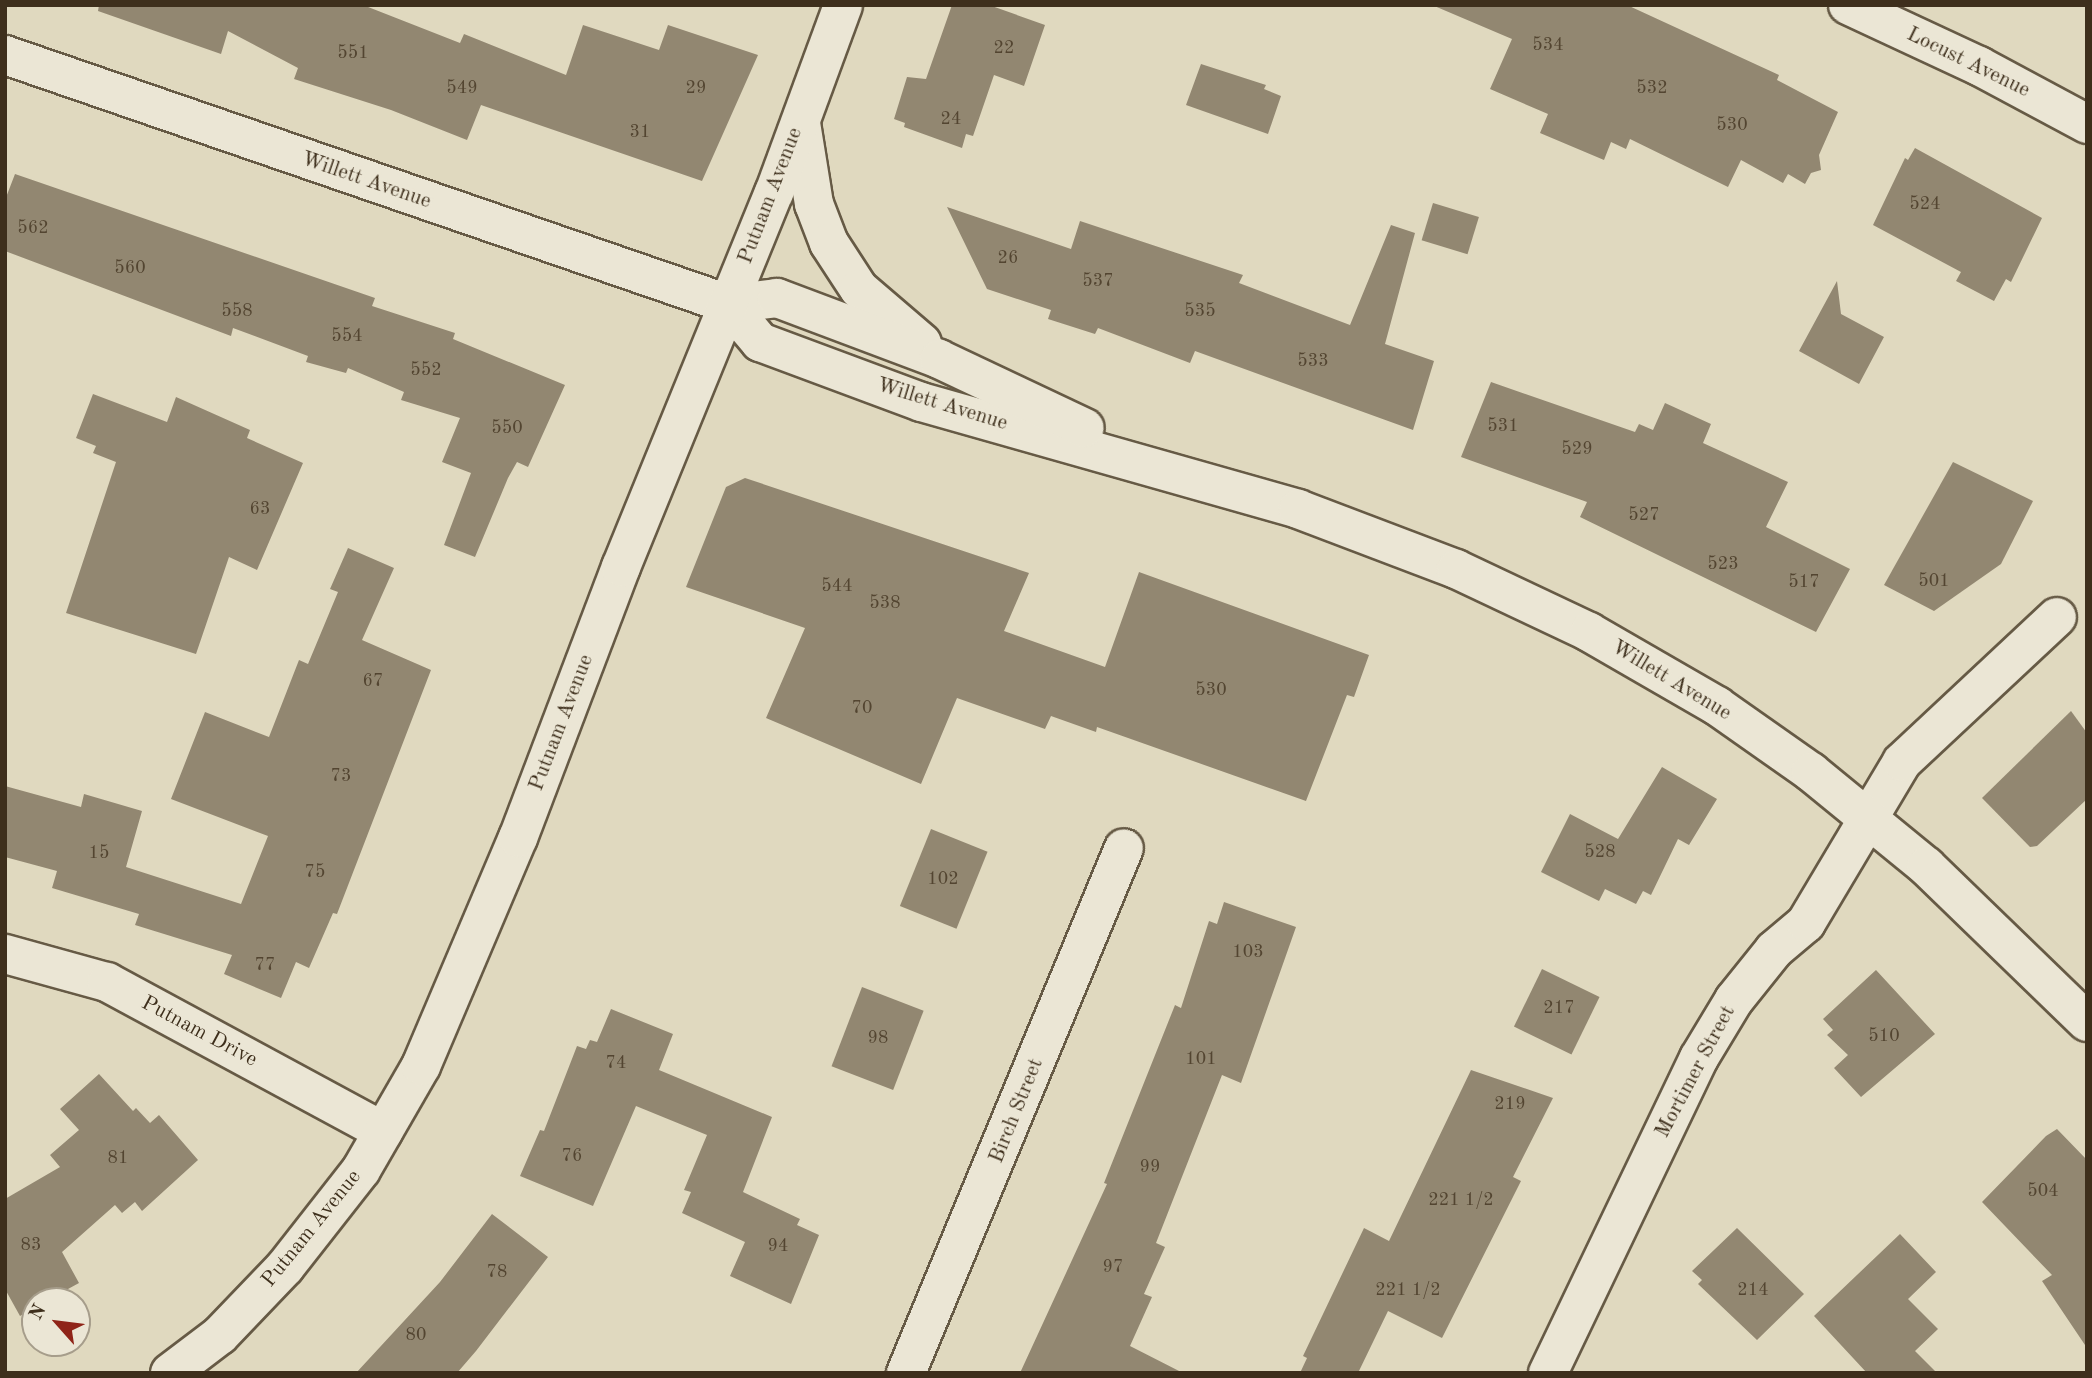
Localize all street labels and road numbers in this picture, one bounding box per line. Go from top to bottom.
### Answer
street label: Locust Avenue [1902,22,2034,104]
street label: Putnam Avenue [733,124,809,268]
street label: Willett Avenue [298,147,434,215]
street label: Willett Avenue [874,373,1010,437]
street label: Willett Avenue [1606,635,1736,727]
street label: Putnam Avenue [524,651,600,795]
street label: Putnam Drive [137,991,261,1073]
street label: Mortimer Street [1651,1002,1741,1142]
street label: Birch Street [985,1055,1049,1167]
street label: Putnam Avenue [257,1165,367,1293]

